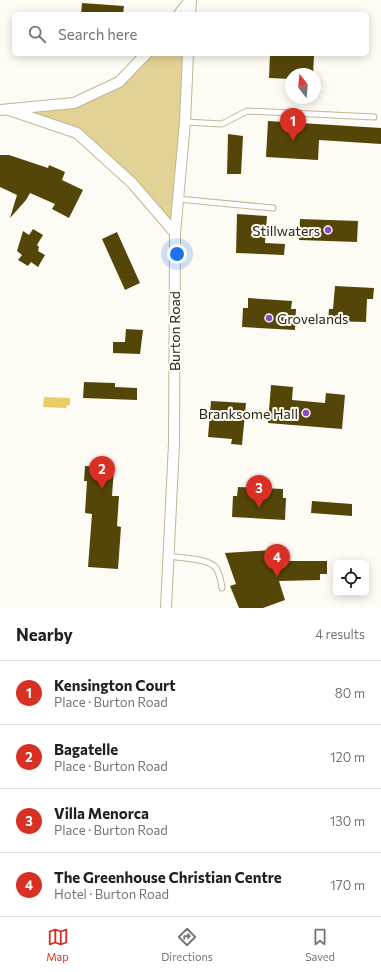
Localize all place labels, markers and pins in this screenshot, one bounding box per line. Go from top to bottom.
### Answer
pin: 1 [280,108,306,141]
place label: Stillwaters [252,222,320,239]
marker: Stillwaters [323,225,333,235]
place label: Grovelands [277,310,348,327]
marker: Grovelands [264,313,274,323]
place label: Branksome Hall [199,405,298,422]
marker: Branksome Hall [301,408,311,418]
pin: 2 [89,456,115,489]
pin: 3 [246,475,272,508]
pin: 4 [264,544,290,577]

